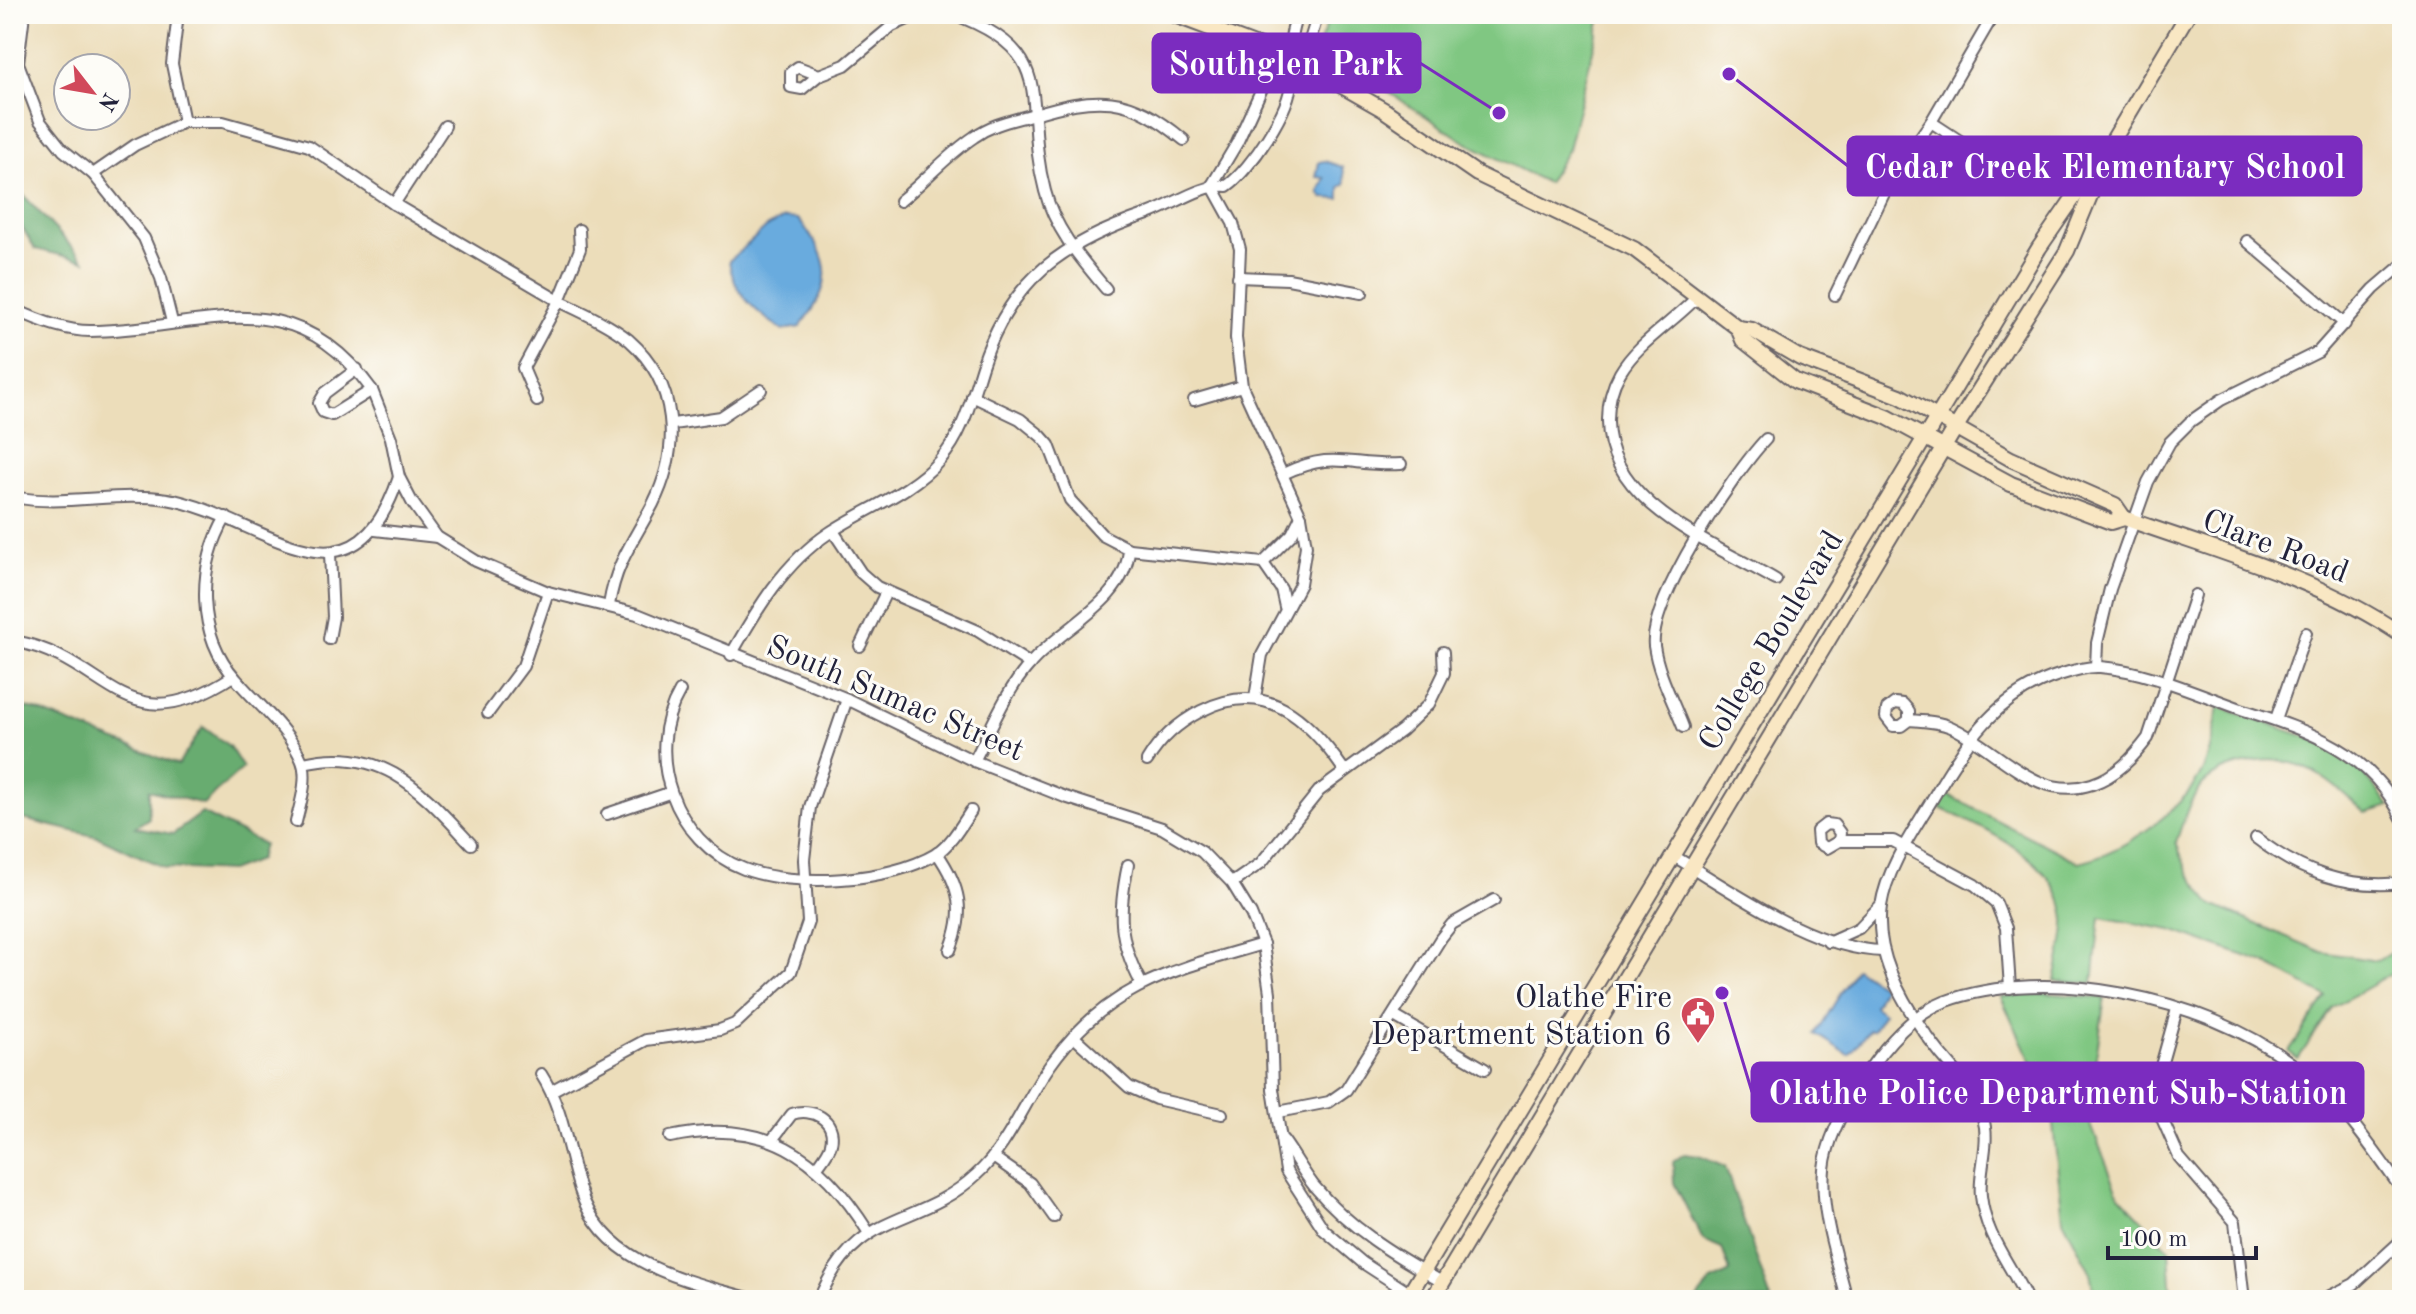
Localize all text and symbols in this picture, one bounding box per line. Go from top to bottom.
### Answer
callout: Southglen Park [1153,34,1420,92]
text: Southglen Park [1168,49,1404,83]
north arrow [52,52,132,132]
text: N [94,88,121,114]
callout: Cedar Creek Elementary School [1848,137,2361,195]
text: Cedar Creek Elementary School [1865,152,2345,186]
street label: Clare Road [2197,505,2353,590]
street label: College Boulevard [1694,526,1851,757]
street label: South Sumac Street [761,631,1028,768]
place label: Olathe Fire Department Station 6 [1371,983,1672,1052]
public building icon: Olathe Fire Department Station 6 [1679,995,1717,1045]
callout: Olathe Police Department Sub-Station [1752,1063,2363,1121]
text: Olathe Police Department Sub-Station [1768,1078,2348,1112]
scale bar [2108,1210,2256,1260]
text: 100 m [2120,1228,2188,1252]

